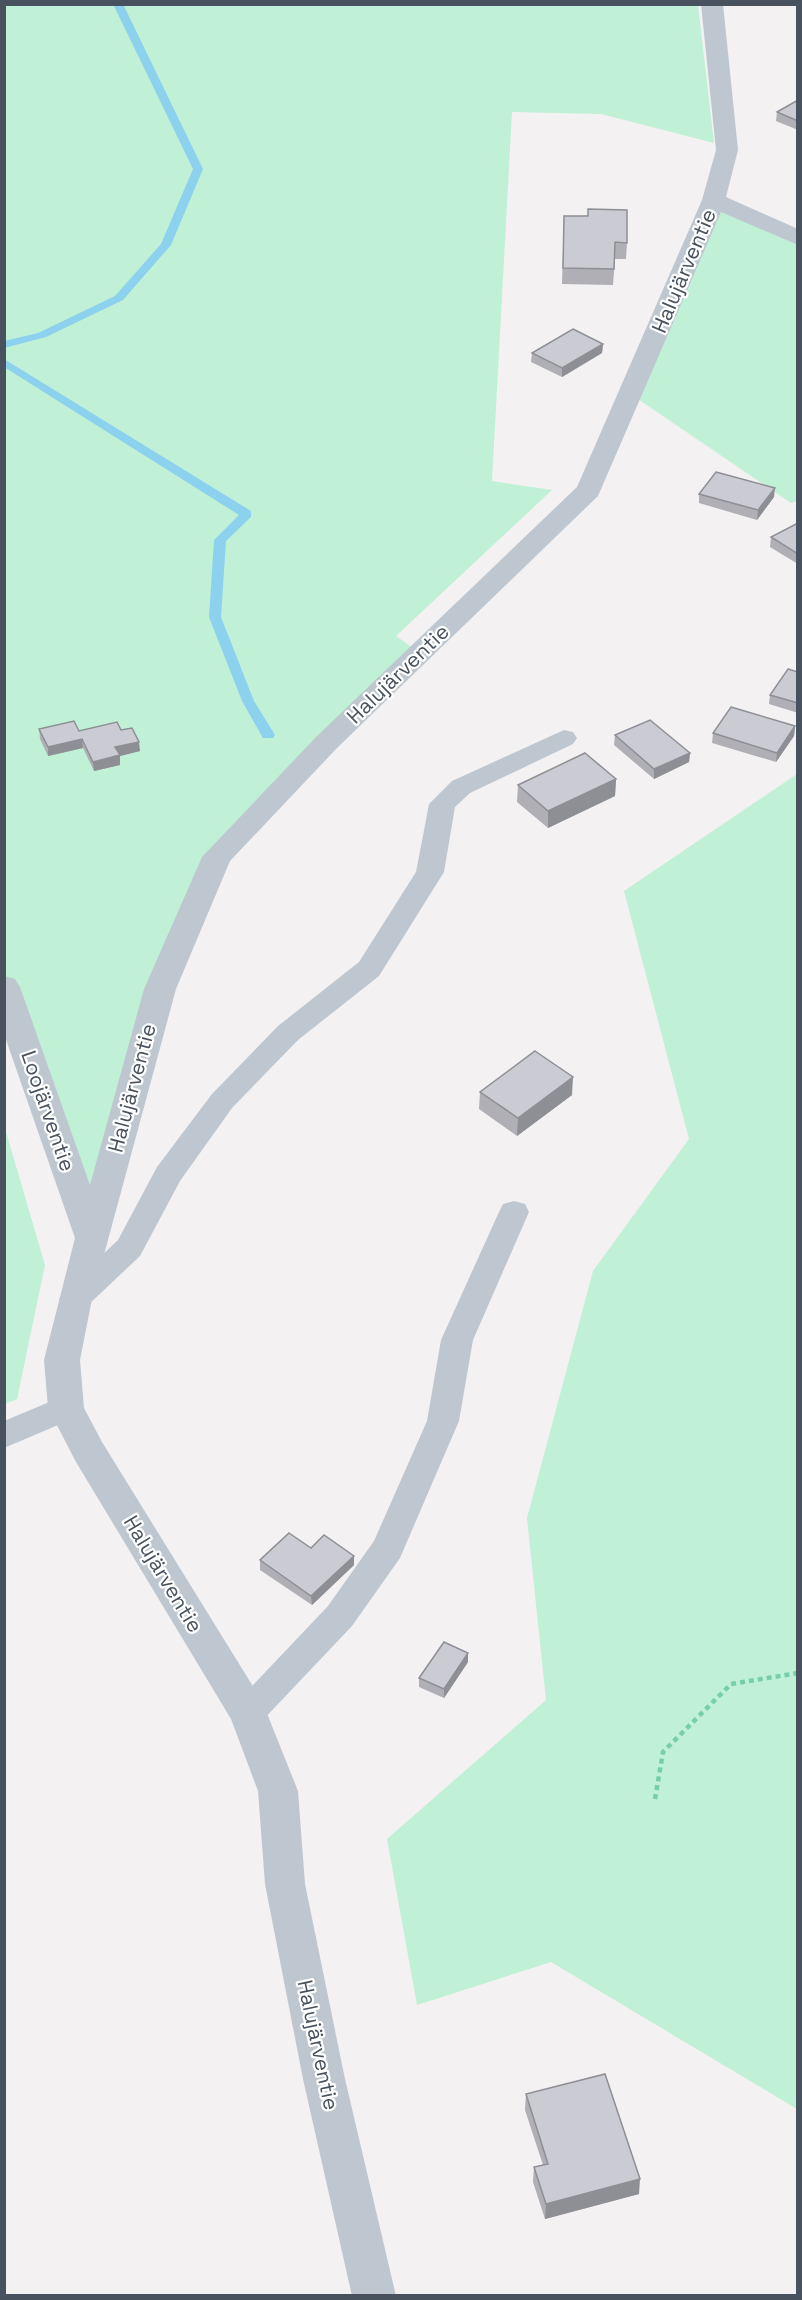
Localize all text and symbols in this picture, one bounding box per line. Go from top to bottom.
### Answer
street label: Halujärventie [645,205,722,337]
street label: Halujärventie [341,618,455,729]
street label: Halujärventie [101,1021,162,1155]
street label: Loojärventie [15,1047,82,1175]
street label: Halujärventie [118,1510,209,1637]
street label: Halujärventie [292,1977,345,2112]

